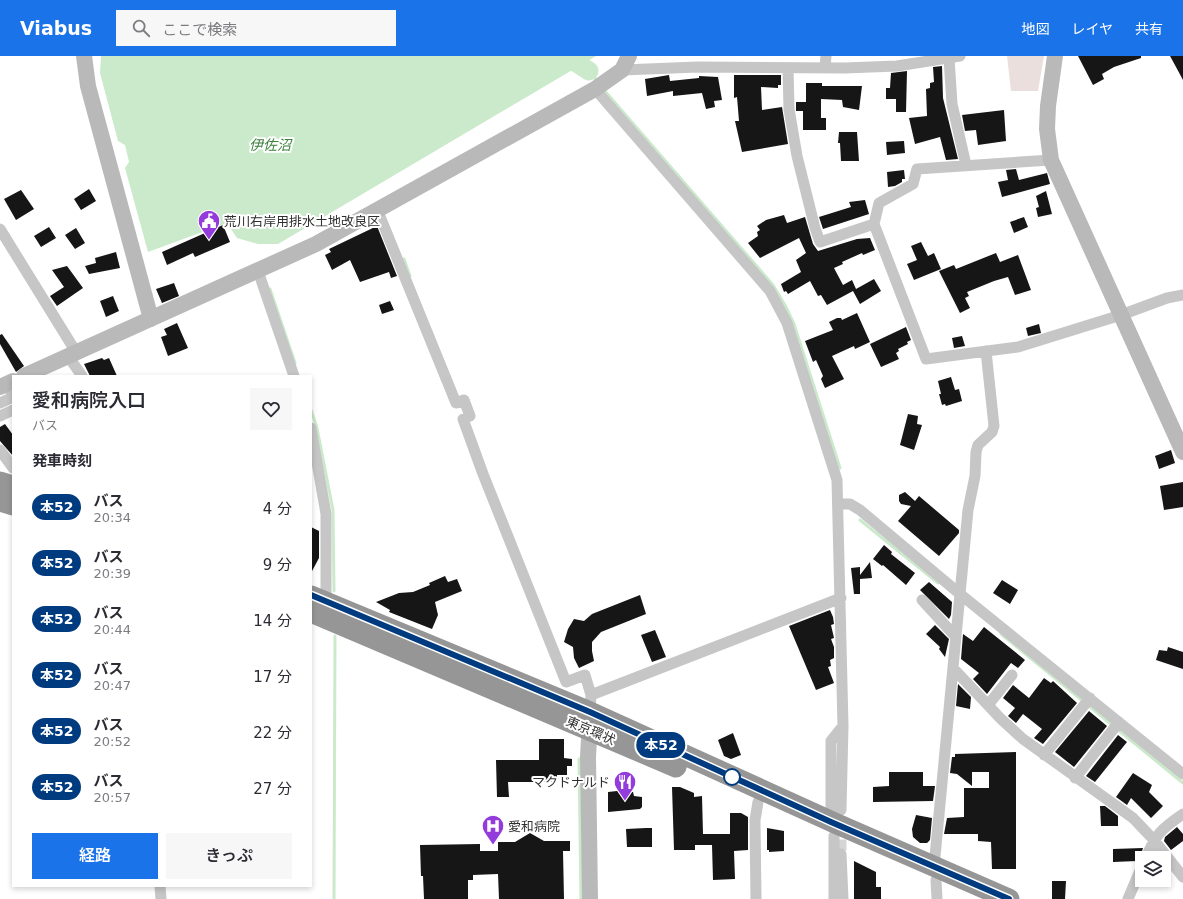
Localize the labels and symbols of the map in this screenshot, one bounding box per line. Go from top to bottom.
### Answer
water label: 伊佐沼 [249,137,293,153]
public building icon: 荒川右岸用排水土地改良区 [196,208,222,241]
place label: 荒川右岸用排水土地改良区 [224,214,380,229]
street label: 東京環状 [564,713,618,748]
line badge: 本52 [638,732,684,758]
unlabelled marker [723,768,741,786]
restaurant icon: マクドナルド [612,769,638,802]
place label: マクドナルド [532,775,610,790]
hospital icon: 愛和病院 [480,813,506,846]
place label: 愛和病院 [508,819,560,834]

